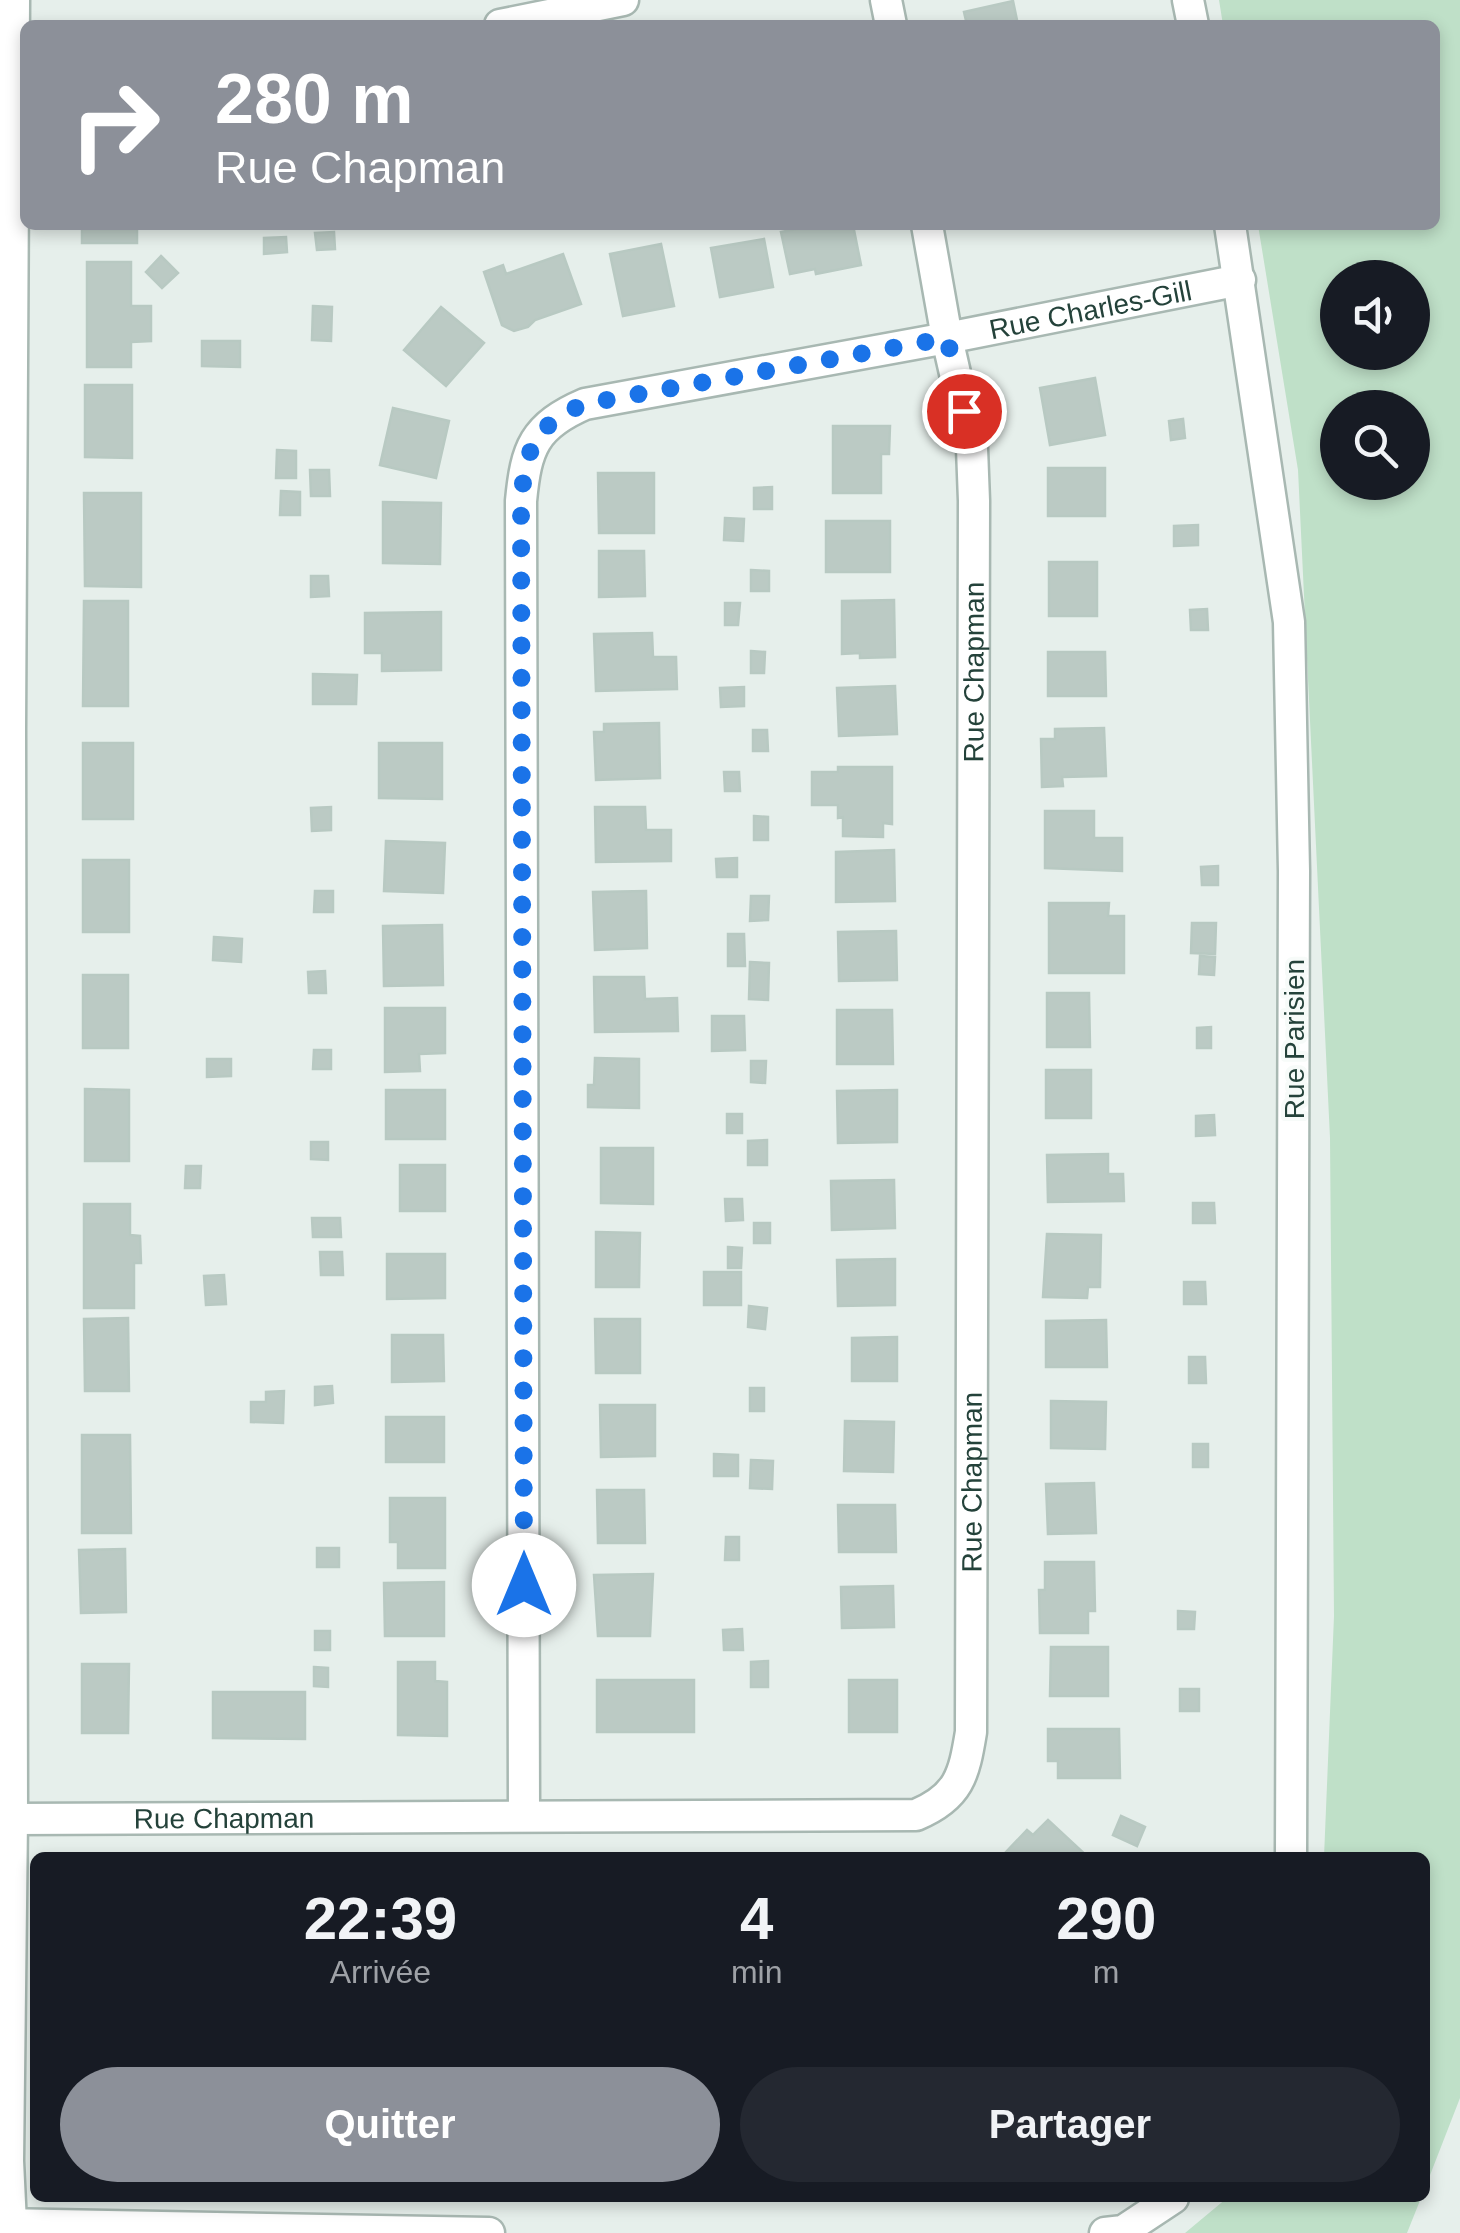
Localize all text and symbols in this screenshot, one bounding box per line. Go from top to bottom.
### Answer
icon: right [50,60,180,190]
text: 280 m [215,60,413,138]
text: Rue Chapman [215,142,505,193]
map controls [1320,260,1430,500]
button: sound [1320,260,1430,370]
street label: Rue Charles-Gill [987,274,1194,345]
pin [922,369,1007,454]
icon: arrive [937,384,992,439]
button: search [1320,390,1430,500]
street label: Rue Chapman [958,582,989,762]
street label: Rue Parisien [1279,959,1310,1119]
street label: Rue Chapman [956,1392,987,1572]
position arrow [472,1533,576,1637]
street label: Rue Chapman [134,1802,314,1834]
text: 22:39 [304,1885,457,1952]
text: 4 [740,1885,773,1952]
text: 290 [1056,1885,1156,1952]
text: Arrivée [330,1954,431,1990]
text: min [731,1954,782,1990]
text: m [1093,1954,1120,1990]
button: Quitter [60,2067,720,2182]
button: Partager [740,2067,1400,2182]

